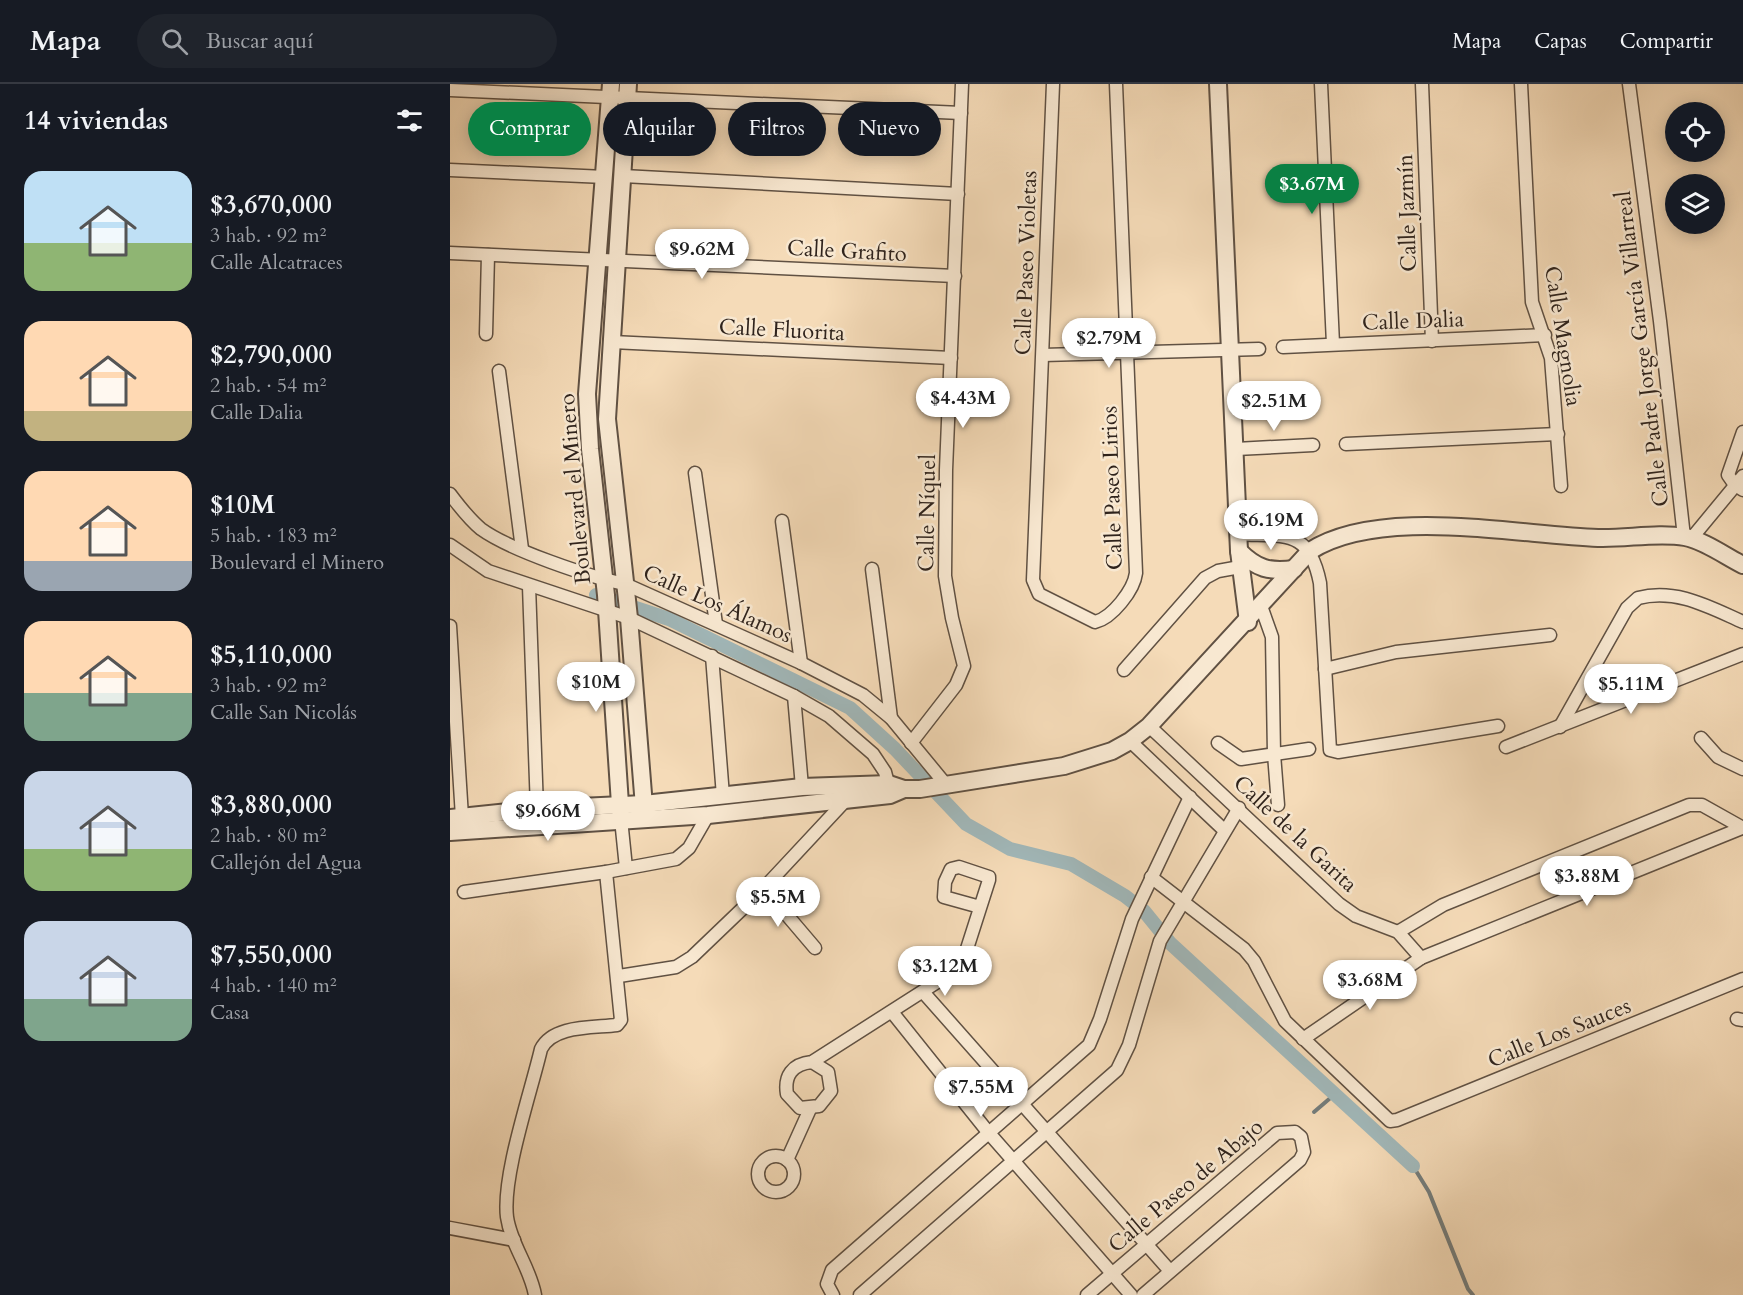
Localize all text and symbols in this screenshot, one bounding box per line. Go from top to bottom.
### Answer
search box [137,14,557,68]
text: Mapa [30,22,101,60]
icon: search [158,25,191,58]
text: Buscar aquí [206,26,313,56]
text: Mapa [1452,27,1501,56]
text: Capas [1534,27,1587,56]
text: Compartir [1620,27,1713,56]
chip: Comprar [468,102,591,156]
chip: Alquilar [603,102,716,156]
chip: Filtros [728,102,826,156]
chip: Nuevo [838,102,941,156]
map controls [1665,102,1725,234]
button: locate [1665,102,1725,162]
text: 14 viviendas [24,103,168,138]
icon: filters [393,104,426,137]
street label: Calle Jazmín [1390,153,1424,272]
pin: $3.67M [1263,164,1361,215]
street label: Calle Paseo Violetas [1008,170,1044,356]
text: $3.67M [1279,170,1345,197]
button: layers [1665,174,1725,234]
text: $3,670,000 [210,187,332,222]
street label: Calle Padre Jorge García Villarreal [1608,189,1676,508]
icon: home [72,195,144,267]
text: 3 hab. · 92 m² [210,222,326,249]
pin: $9.62M [653,229,751,280]
street label: Calle Grafito [786,233,908,269]
text: $9.62M [669,235,735,262]
text: Calle Alcatraces [210,249,343,276]
street label: Calle Magnolia [1537,264,1589,409]
street label: Calle Dalia [1361,304,1465,338]
street label: Calle Fluorita [718,312,846,348]
pin: $2.79M [1060,318,1158,369]
text: $2.79M [1076,324,1142,351]
text: $2,790,000 [210,337,332,372]
icon: home [72,345,144,417]
text: 2 hab. · 54 m² [210,372,326,399]
pin: $4.43M [914,378,1012,429]
pin: $2.51M [1225,381,1323,432]
text: $4.43M [930,384,996,411]
text: $2.51M [1241,387,1307,414]
street label: Boulevard el Minero [552,392,598,586]
text: Calle Dalia [210,399,303,426]
street label: Calle Paseo Lirios [1094,405,1130,570]
street label: Calle Níquel [911,453,943,572]
text: $10M [210,487,275,522]
icon: home [72,495,144,567]
pin: $6.19M [1222,500,1320,551]
text: $6.19M [1238,506,1304,533]
text: 5 hab. · 183 m² [210,522,337,549]
text: Boulevard el Minero [210,549,384,576]
street label: Calle Los Álamos [638,558,797,650]
text: $5,110,000 [210,637,332,672]
icon: home [72,645,144,717]
pin: $10M [560,662,632,713]
pin: $5.11M [1582,664,1680,715]
text: $10M [571,668,621,695]
text: $5.11M [1598,670,1664,697]
text: 3 hab. · 92 m² [210,672,326,699]
text: Calle San Nicolás [210,699,357,726]
street label: Calle de la Garita [1227,768,1364,899]
text: $3,880,000 [210,787,332,822]
pin: $9.66M [499,791,597,842]
icon: home [72,795,144,867]
text: $9.66M [515,797,581,824]
text: 2 hab. · 80 m² [210,822,326,849]
text: Callejón del Agua [210,849,362,876]
pin: $3.88M [1538,856,1636,907]
text: $3.88M [1554,862,1620,889]
pin: $5.5M [736,877,820,928]
text: $5.5M [750,883,806,910]
text: $7,550,000 [210,937,332,972]
icon: home [72,945,144,1017]
pin: $3.12M [896,946,994,997]
text: $3.12M [912,952,978,979]
pin: $3.68M [1321,960,1419,1011]
text: $3.68M [1337,966,1403,993]
text: 4 hab. · 140 m² [210,972,337,999]
street label: Calle Los Sauces [1483,991,1635,1075]
text: Casa [210,999,249,1026]
pin: $7.55M [932,1067,1030,1118]
text: $7.55M [948,1073,1014,1100]
street label: Calle Paseo de Abajo [1102,1112,1270,1260]

